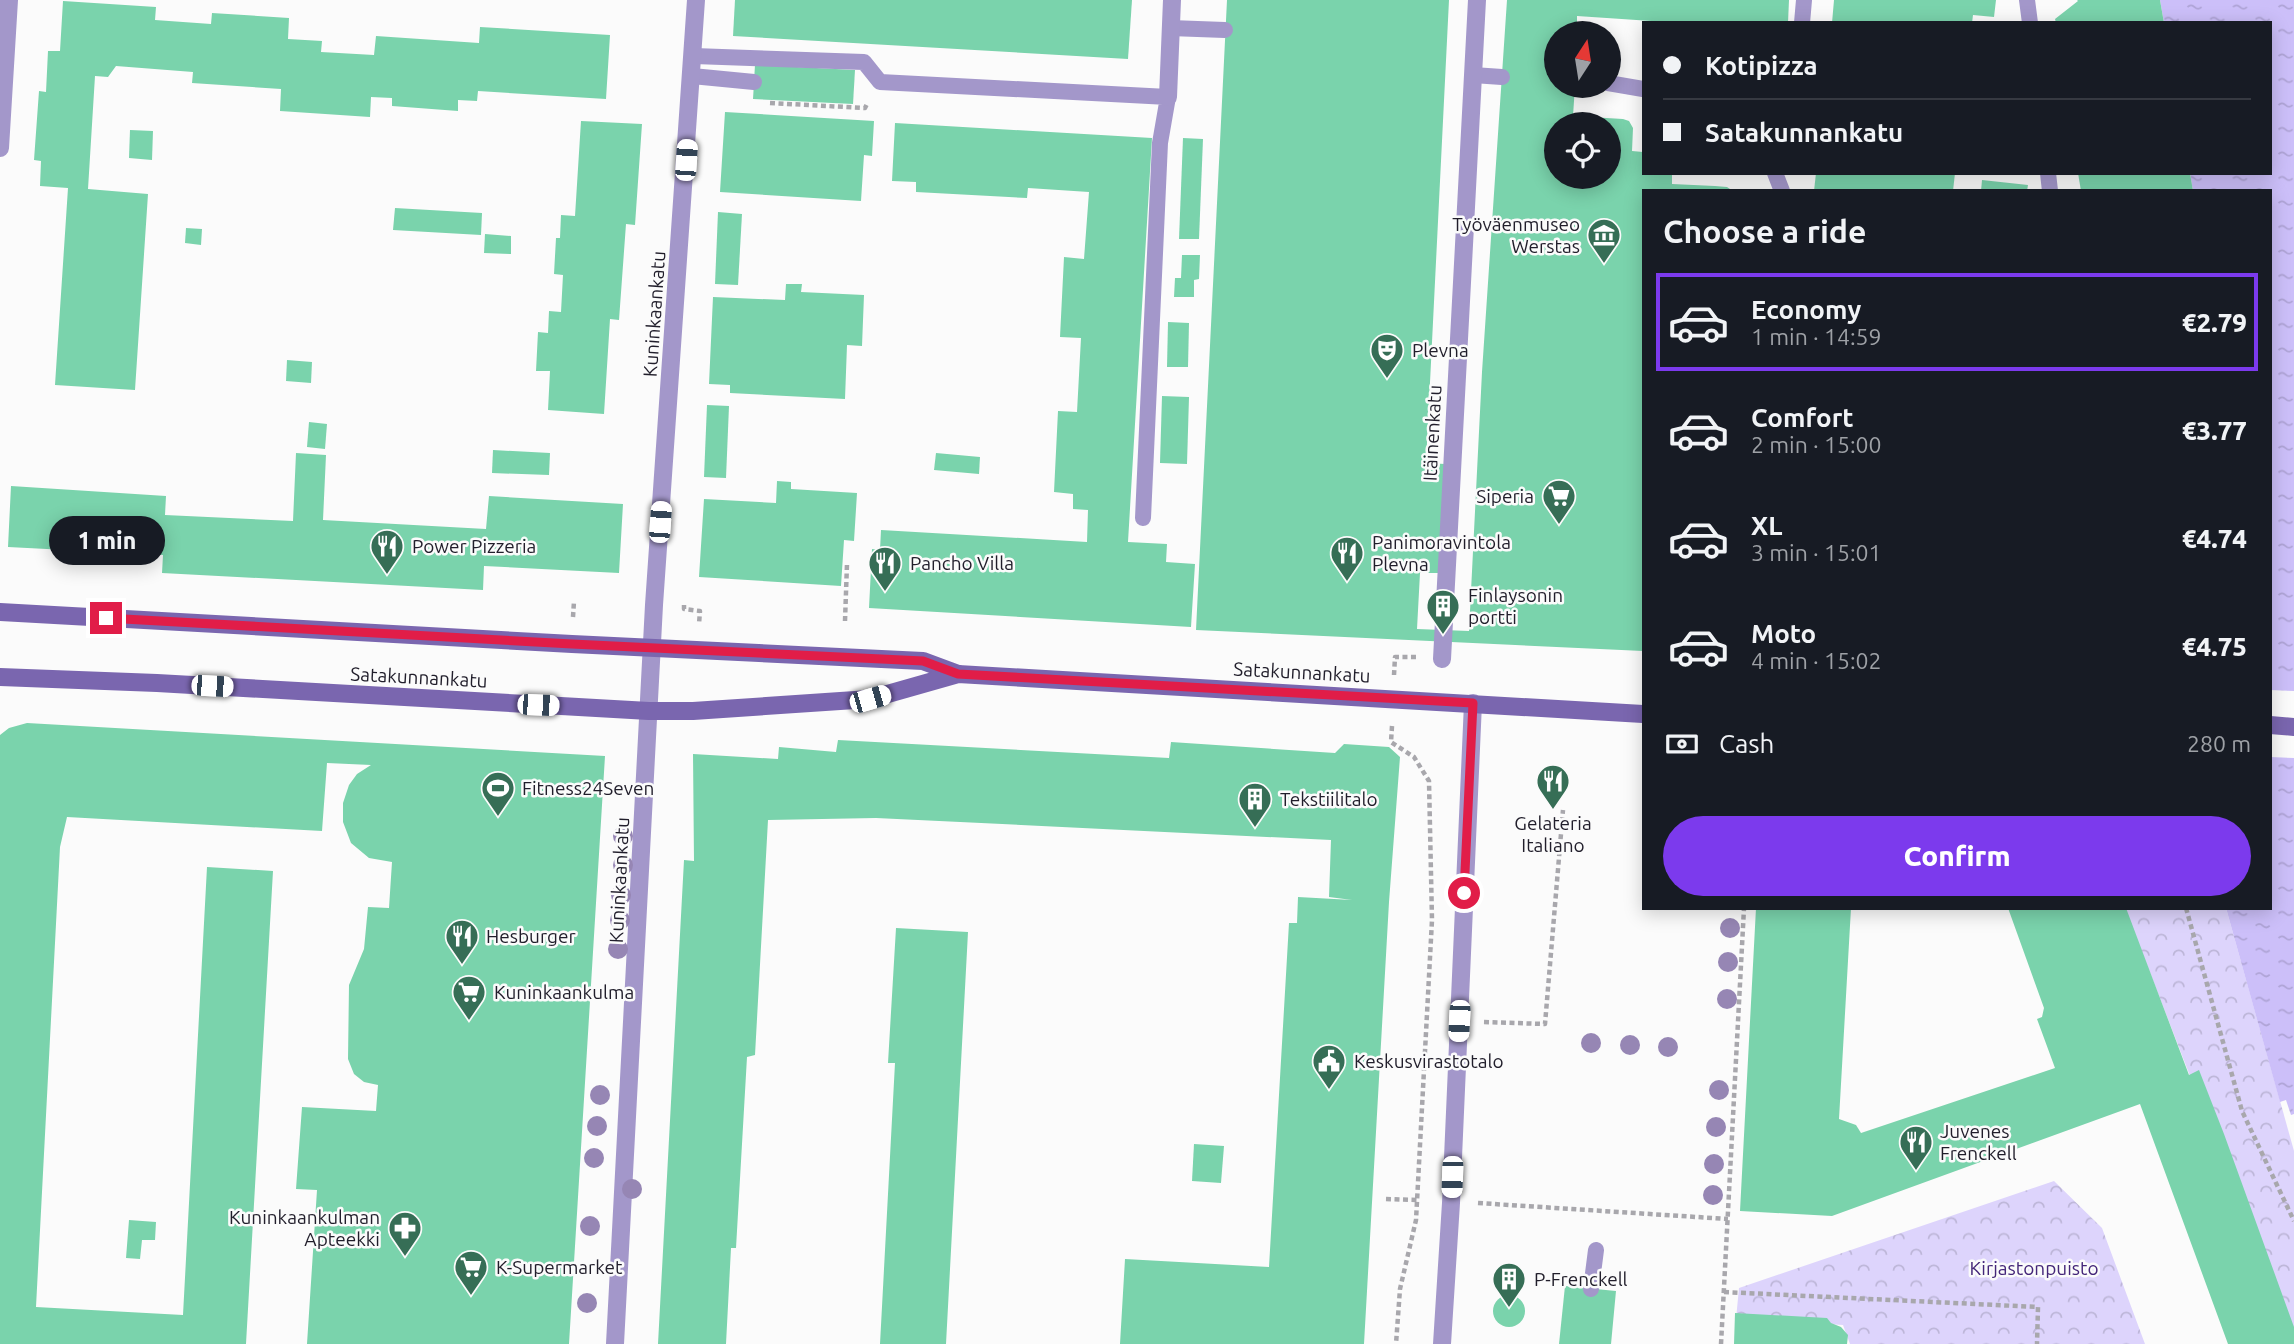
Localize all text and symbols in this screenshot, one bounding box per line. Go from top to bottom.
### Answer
north arrow [1544,21,1620,98]
map controls [1544,21,1621,189]
text: Kotipizza [1705,51,1818,80]
button: locate [1544,112,1621,189]
text: Satakunnankatu [1705,118,1903,147]
car [675,138,698,182]
place label: Työväenmuseo Werstas [1452,213,1580,257]
text: Choose a ride [1663,213,1866,249]
museum icon: Työväenmuseo Werstas [1585,216,1623,265]
street label: Kuninkaankatu [639,250,669,378]
icon: car [1667,291,1730,354]
text: Economy [1751,295,1861,324]
text: €2.79 [2182,308,2247,337]
text: 1 min · 14:59 [1751,324,1882,349]
theatre icon: Plevna [1368,331,1406,380]
place label: Plevna [1412,339,1469,361]
street label: Itäinenkatu [1418,384,1446,482]
icon: car [1667,399,1730,462]
text: Comfort [1751,403,1854,432]
text: €3.77 [2182,416,2247,445]
text: 2 min · 15:00 [1751,432,1882,457]
supermarket icon: Siperia [1540,477,1578,526]
place label: Siperia [1476,485,1534,507]
car [649,500,672,544]
icon: car [1667,507,1730,570]
text: XL [1751,511,1782,540]
callout: 1 min [48,516,164,566]
text: €4.74 [2182,524,2247,553]
restaurant icon: Power Pizzeria [368,527,406,576]
text: 1 min [78,528,136,553]
place label: Panimoravintola Plevna [1372,531,1511,575]
restaurant icon: Panimoravintola Plevna [1328,534,1366,583]
place label: Power Pizzeria [412,535,536,557]
text: 3 min · 15:01 [1751,540,1882,565]
restaurant icon: Pancho Villa [866,544,904,593]
place label: Pancho Villa [910,552,1014,574]
place label: Finlaysonin portti [1468,584,1563,628]
building icon: Finlaysonin portti [1424,587,1462,636]
route end [90,602,122,634]
icon: car [1667,615,1730,678]
text: Moto [1751,619,1816,648]
text: €4.75 [2182,632,2247,661]
text: 4 min · 15:02 [1751,648,1882,673]
street label: Satakunnankatu [1233,657,1371,687]
street label: Satakunnankatu [350,662,488,692]
car [191,674,234,698]
car [847,683,894,715]
car [517,694,560,716]
icon: cash [1663,725,1701,763]
text: Cash [1719,729,1774,758]
text: 280 m [2187,731,2251,756]
restaurant icon: Gelateria Italiano [1534,762,1572,811]
sports icon: Fitness24Seven [479,769,517,818]
place label: Fitness24Seven [522,777,654,799]
building icon: Tekstiilitalo [1236,780,1274,829]
place label: Tekstiilitalo [1280,788,1378,810]
place label: Gelateria Italiano [1514,812,1592,856]
street label: Kuninkaankatu [605,816,633,944]
button: Confirm [1663,816,2251,896]
route start [1448,877,1480,909]
restaurant icon: Hesburger [443,917,481,966]
place label: Hesburger [486,925,576,947]
supermarket icon: Kuninkaankulma [450,973,488,1022]
place label: Kuninkaankulma [494,981,634,1003]
car [1448,999,1471,1043]
public building icon: Keskusvirastotalo [1310,1042,1348,1091]
place label: Keskusvirastotalo [1354,1050,1504,1072]
place label: Juvenes Frenckell [1940,1120,2017,1164]
restaurant icon: Juvenes Frenckell [1897,1123,1935,1172]
car [1441,1156,1464,1198]
place label: Kuninkaankulman Apteekki [229,1206,380,1250]
pharmacy icon: Kuninkaankulman Apteekki [386,1209,424,1258]
supermarket icon: K-Supermarket [452,1248,490,1297]
place label: K-Supermarket [496,1256,623,1278]
park label: Kirjastonpuisto [1969,1257,2099,1279]
building icon: P-Frenckell [1490,1260,1528,1309]
place label: P-Frenckell [1534,1268,1628,1290]

